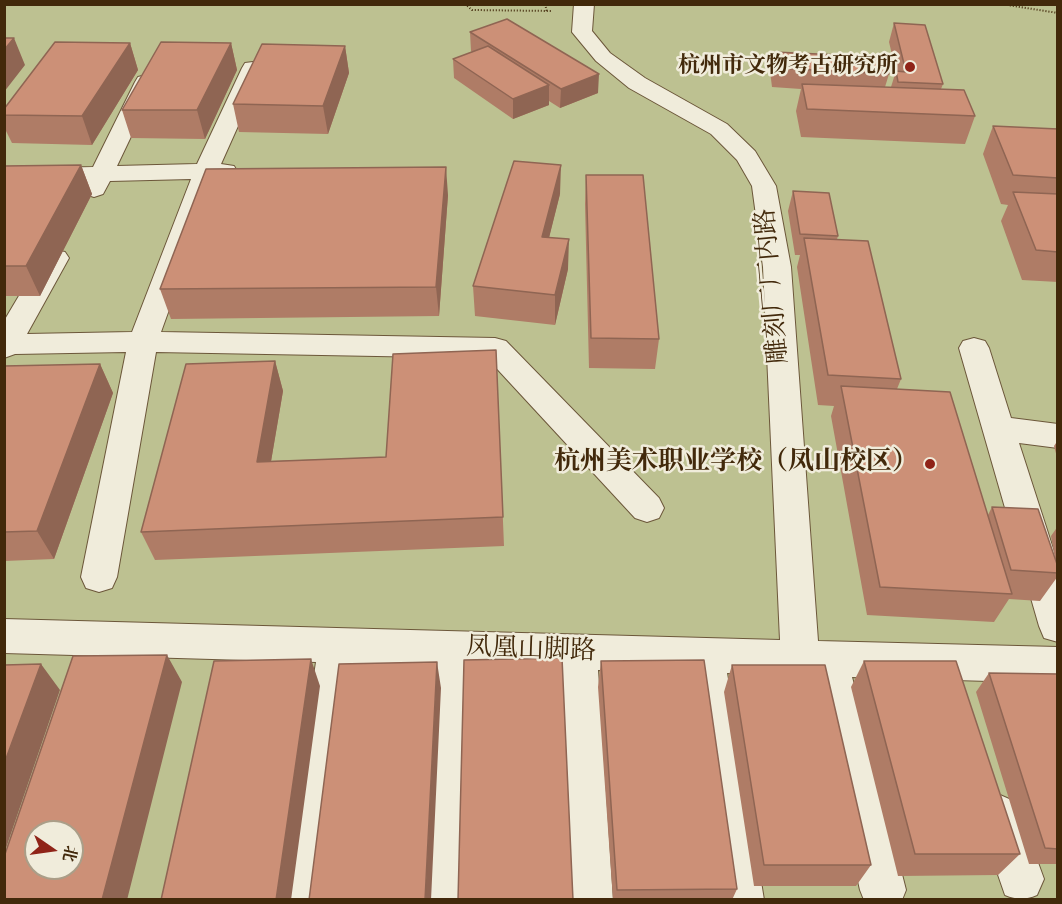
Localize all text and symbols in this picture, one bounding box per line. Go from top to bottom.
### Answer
place label: 杭州市文物考古研究所 [678,54,898,80]
marker: 杭州市文物考古研究所 [903,60,917,74]
street label: 雕刻厂厂内路 [752,207,796,365]
place label: 杭州美术职业学校（凤山校区） [554,448,918,480]
marker: 杭州美术职业学校（凤山校区） [923,457,937,471]
street label: 凤凰山脚路 [465,633,597,669]
north arrow [24,820,84,880]
text: 北 [58,844,81,864]

